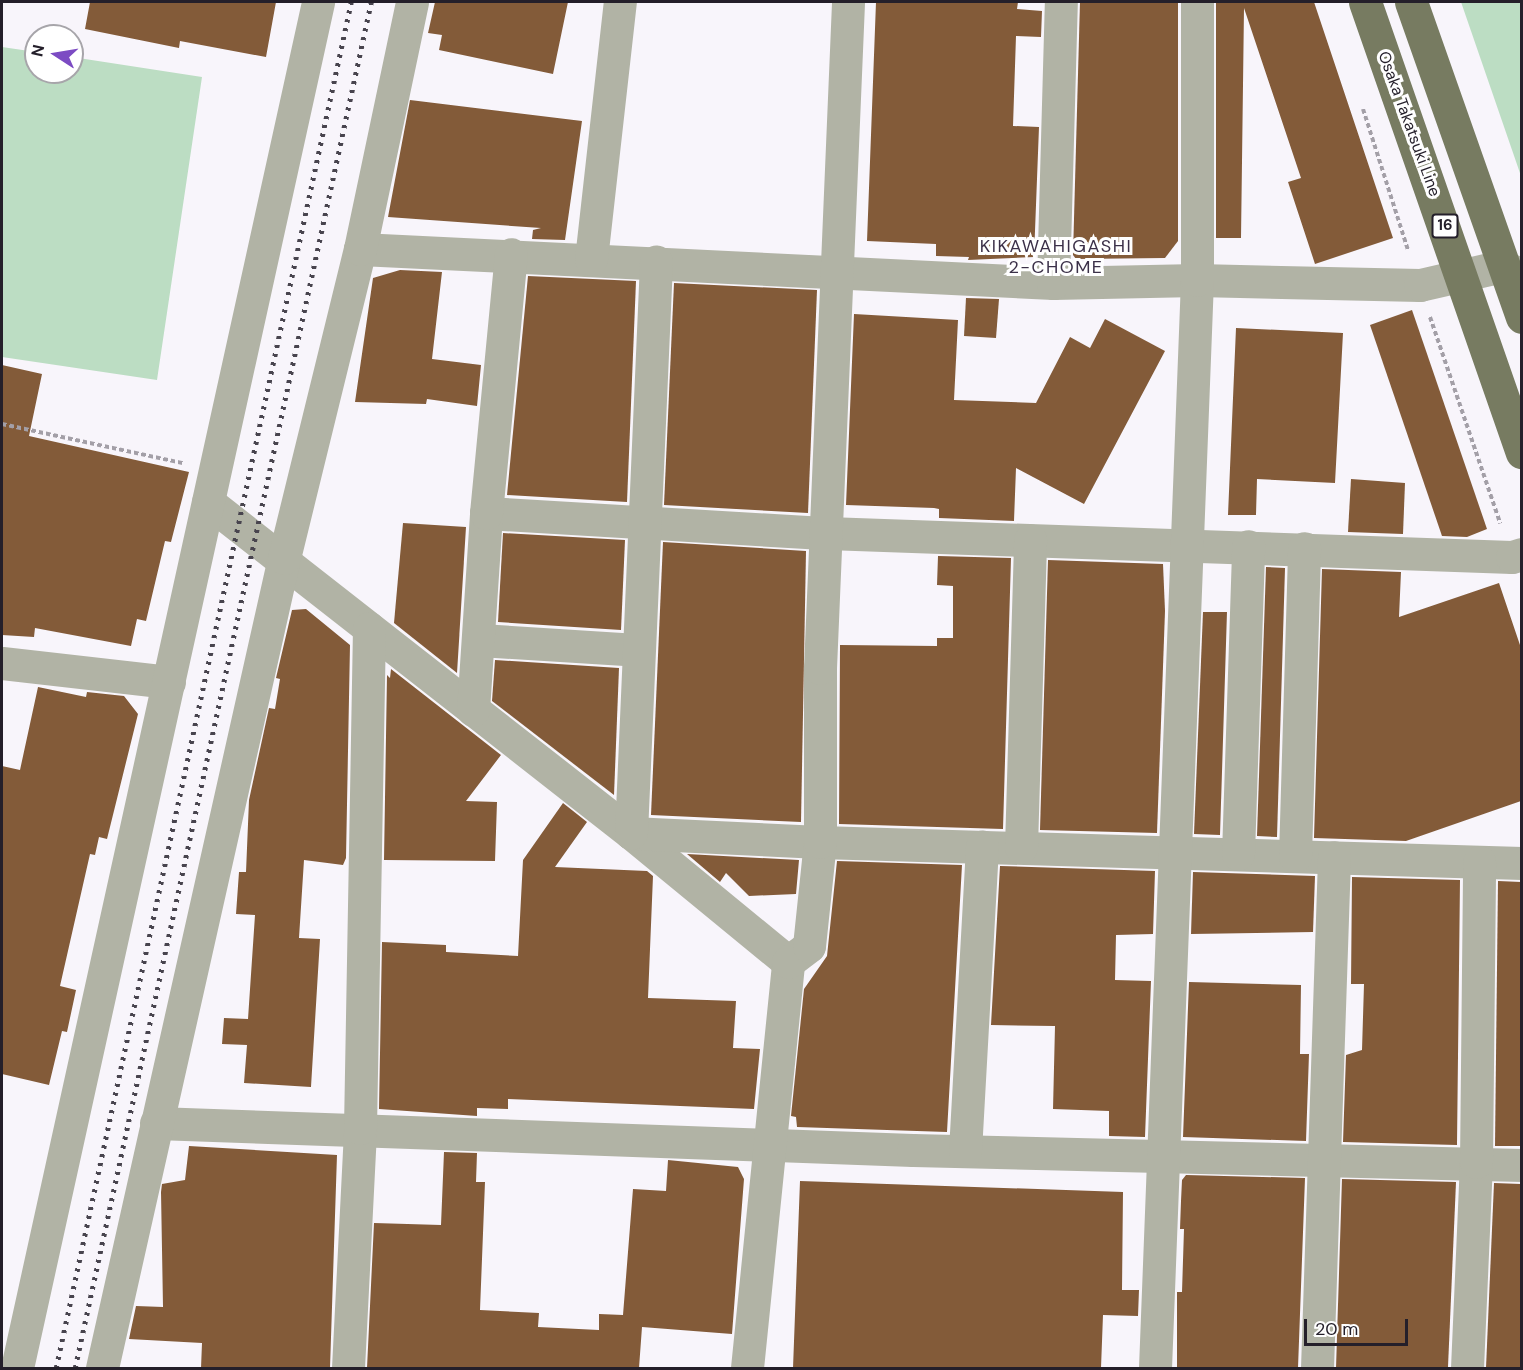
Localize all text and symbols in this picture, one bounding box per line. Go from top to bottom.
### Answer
north arrow [24,24,84,84]
text: N [26,43,49,58]
street label: Osaka Takatsuki Line [1374,49,1444,199]
road number: 16 [1432,214,1458,238]
district label: KIKAWAHIGASHI 2-CHOME [980,236,1132,278]
scale bar [1307,1307,1410,1345]
text: 20 m [1315,1317,1358,1341]

